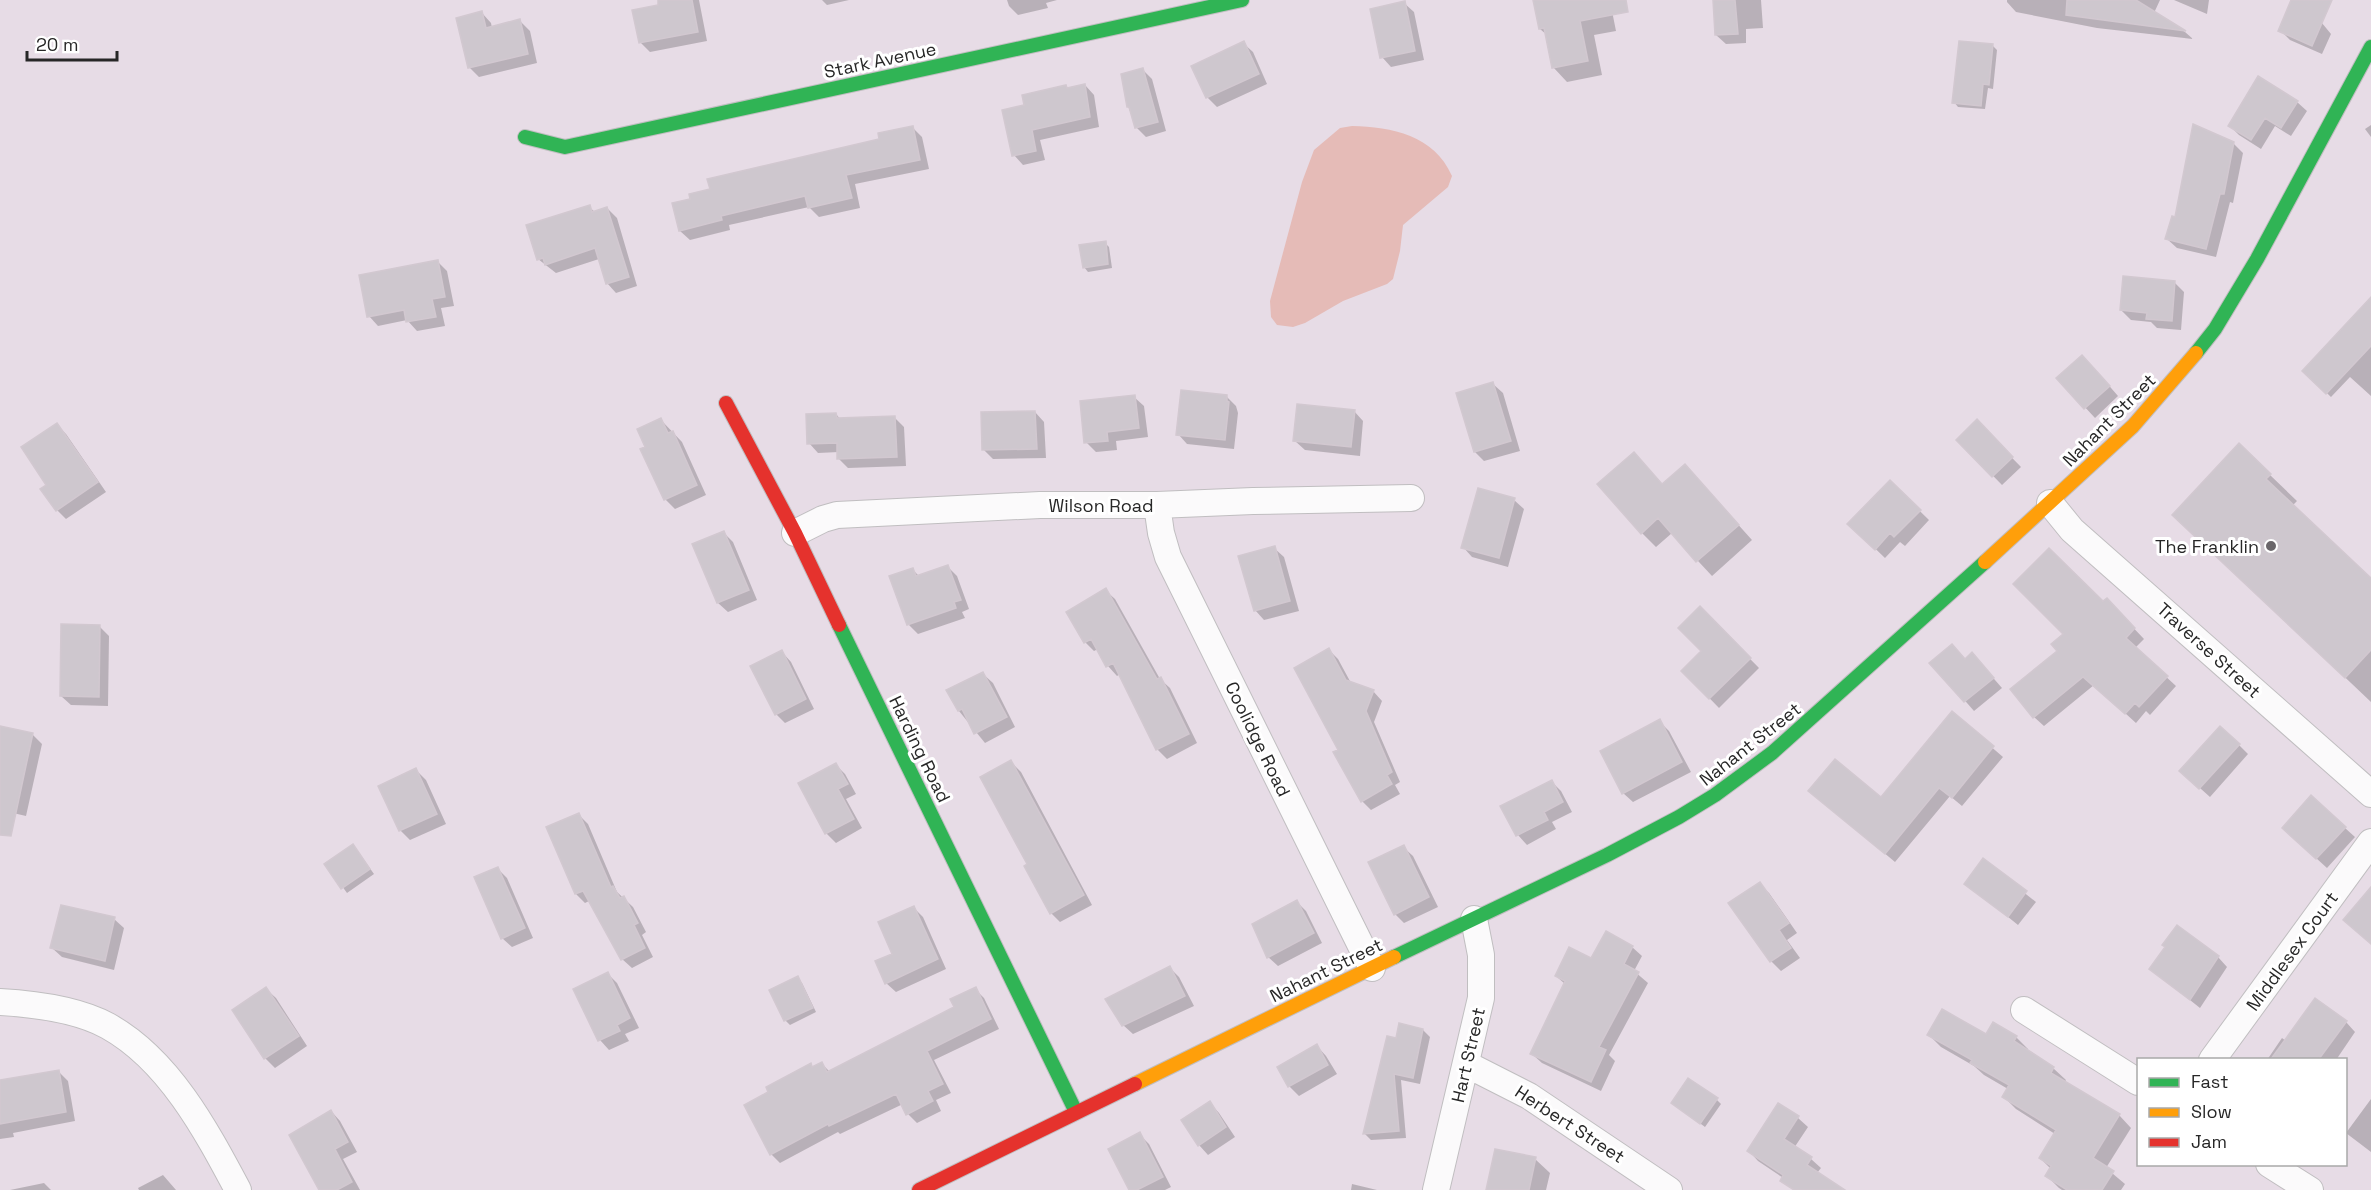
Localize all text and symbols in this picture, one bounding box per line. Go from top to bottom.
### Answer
scale bar [27,24,117,62]
text: 20 m [36,33,79,56]
street label: Stark Avenue [822,37,938,83]
street label: Nahant Street [2058,369,2160,471]
street label: Wilson Road [1048,494,1154,517]
place label: The Franklin [2155,535,2259,558]
marker: The Franklin [2264,539,2278,553]
street label: Traverse Street [2152,597,2266,703]
street label: Coolidge Road [1220,678,1296,800]
street label: Harding Road [884,692,956,806]
street label: Nahant Street [1695,697,1805,791]
street label: Middlesex Court [2241,887,2343,1015]
street label: Nahant Street [1266,933,1386,1007]
street label: Hart Street [1446,1005,1490,1105]
legend [2137,1058,2347,1166]
text: Fast [2191,1070,2228,1093]
street label: Herbert Street [1511,1080,1629,1168]
text: Slow [2191,1100,2232,1123]
text: Jam [2191,1130,2227,1153]

